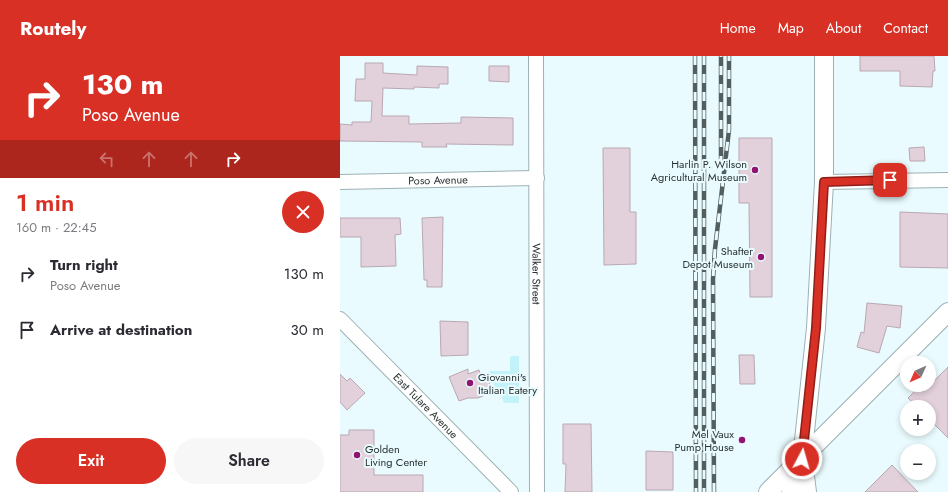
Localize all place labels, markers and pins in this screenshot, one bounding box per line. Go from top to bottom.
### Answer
place label: Harlin P. Wilson Agricultural Museum [651,156,747,185]
pin [873,163,907,197]
marker: Harlin P. Wilson Agricultural Museum [750,165,760,175]
place label: Shafter Depot Museum [683,243,753,272]
marker: Shafter Depot Museum [756,252,766,262]
place label: Giovanni's Italian Eatery [478,369,537,398]
marker: Giovanni's Italian Eatery [465,378,475,388]
place label: Mel Vaux Pump House [675,426,734,455]
marker: Mel Vaux Pump House [737,435,747,445]
place label: Golden Living Center [365,441,427,470]
marker: Golden Living Center [352,450,362,460]

